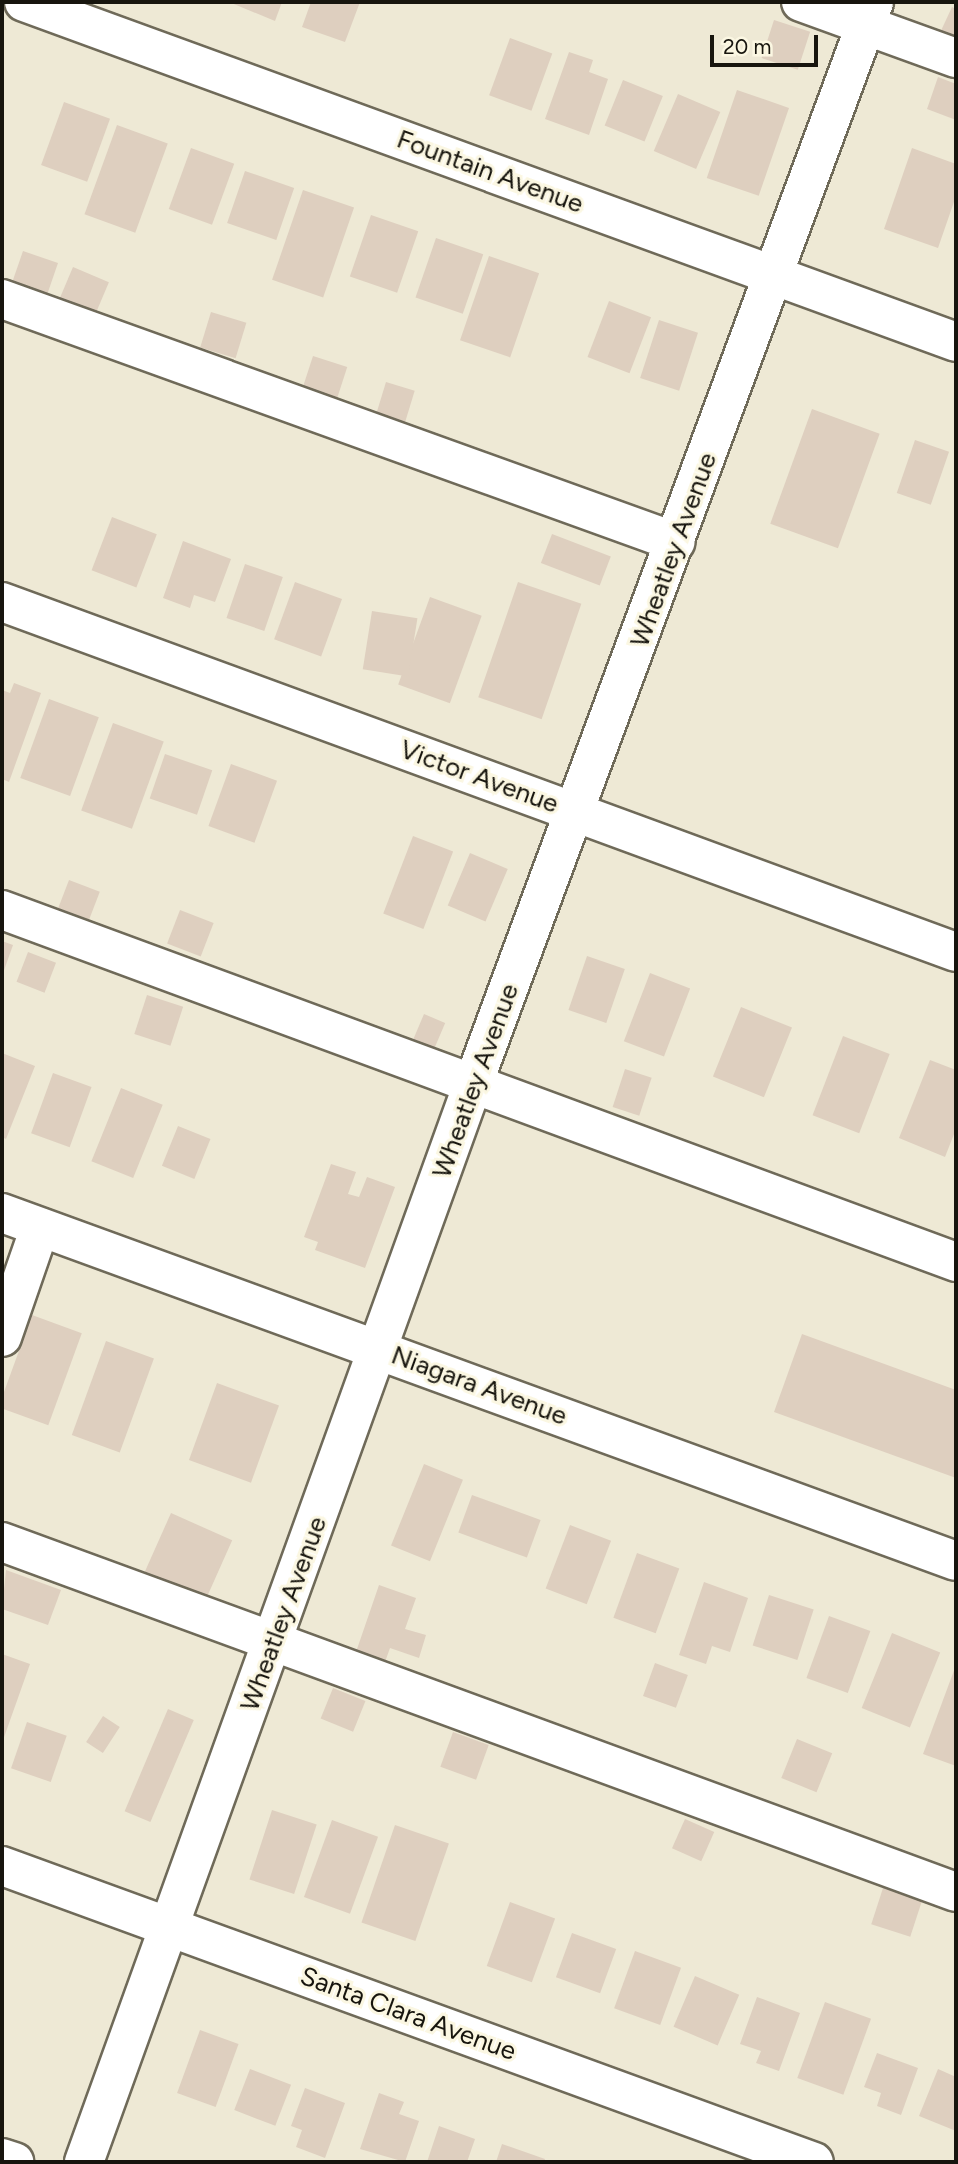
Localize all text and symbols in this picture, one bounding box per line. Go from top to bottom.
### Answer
scale bar [713,21,822,65]
text: 20 m [723,34,771,59]
street label: Fountain Avenue [393,124,587,220]
street label: Wheatley Avenue [624,449,724,651]
street label: Victor Avenue [396,734,562,820]
street label: Wheatley Avenue [426,980,526,1182]
street label: Niagara Avenue [387,1340,571,1432]
street label: Wheatley Avenue [234,1513,334,1715]
street label: Santa Clara Avenue [296,1960,520,2068]

